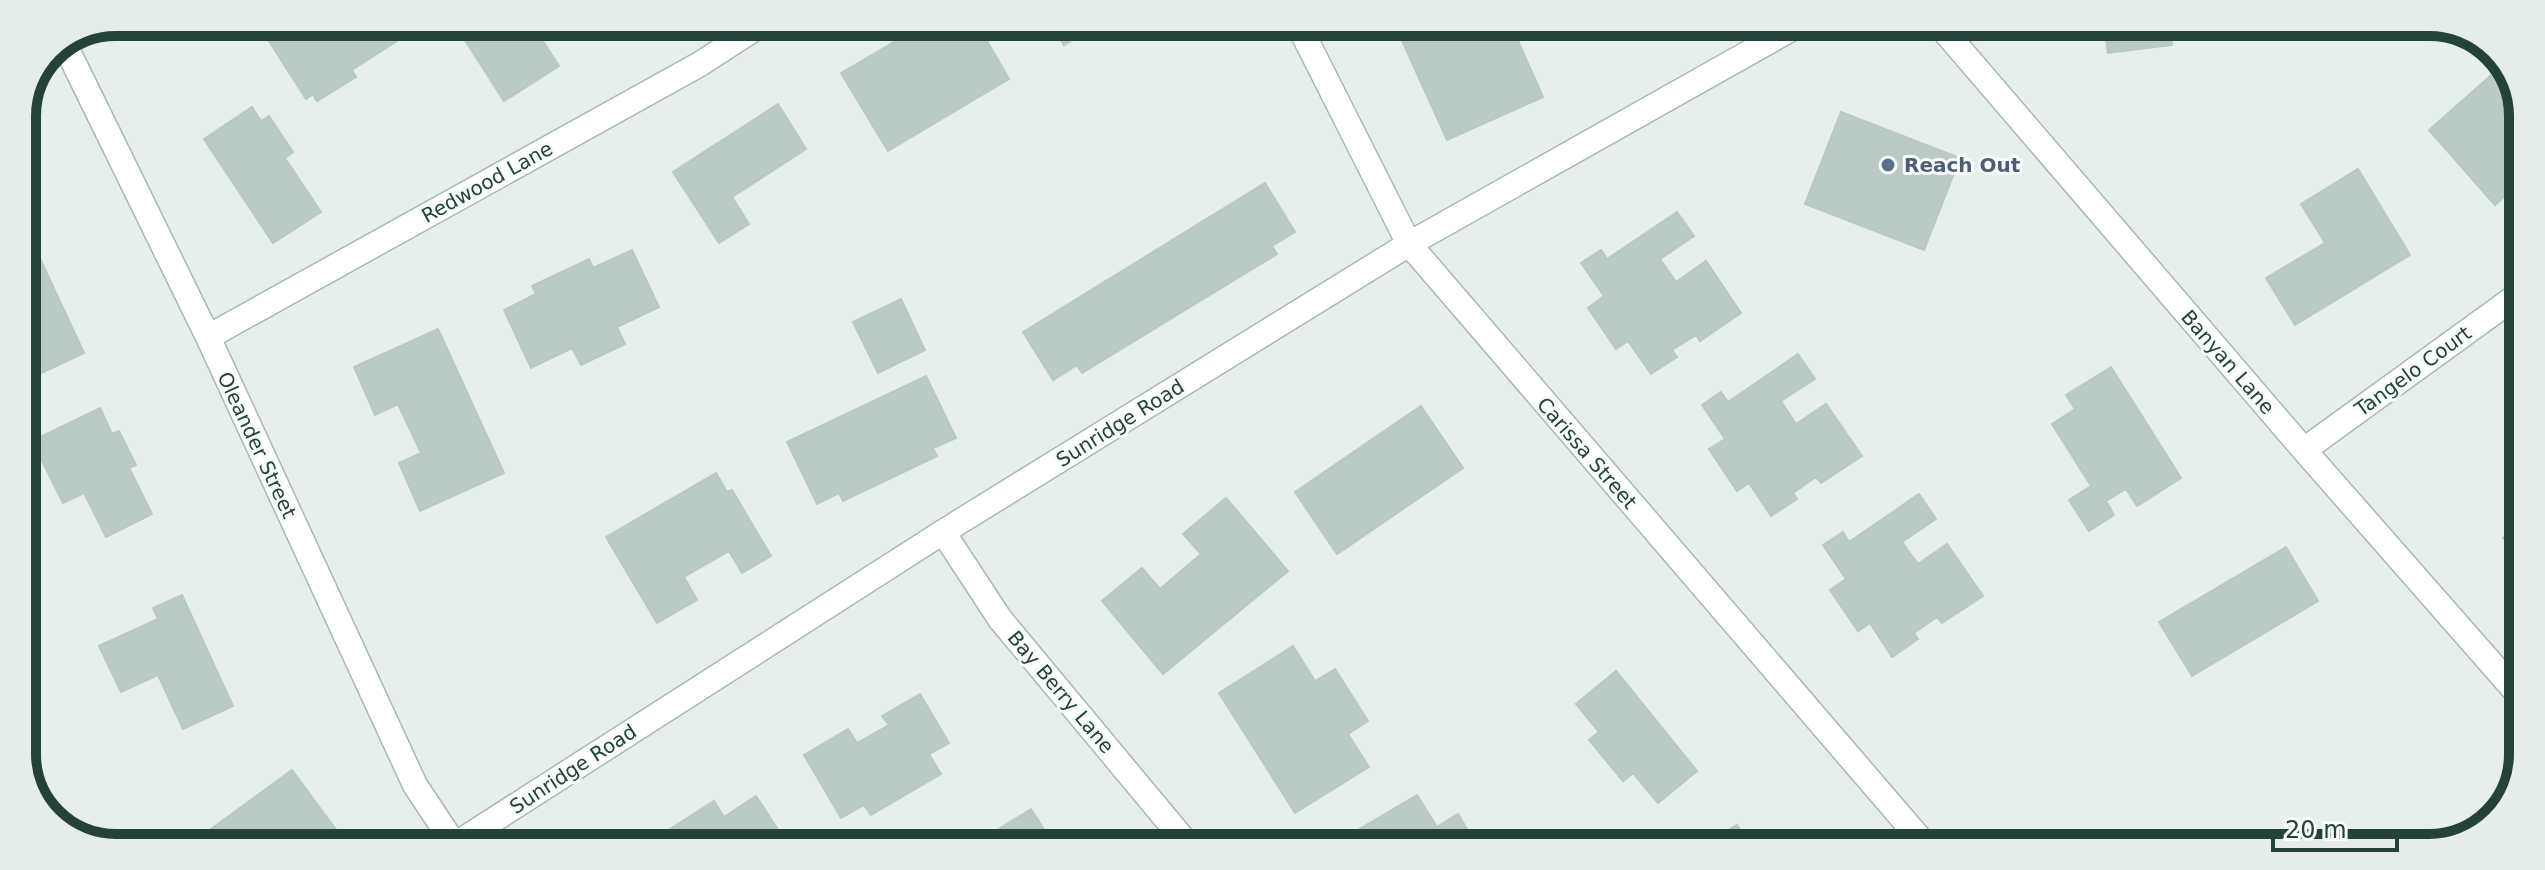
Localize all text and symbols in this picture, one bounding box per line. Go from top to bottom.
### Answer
street label: Redwood Lane [417,136,557,228]
place label: Reach Out [1904,153,2021,177]
marker: Reach Out [1879,156,1897,174]
street label: Banyan Lane [2176,305,2280,419]
street label: Tangelo Court [2349,321,2476,422]
street label: Oleander Street [213,368,302,522]
street label: Sunridge Road [1052,374,1188,472]
street label: Carissa Street [1532,392,1642,514]
street label: Bay Berry Lane [1003,626,1119,758]
street label: Sunridge Road [505,719,641,819]
scale bar [2273,802,2397,852]
text: 20 m [2285,816,2347,844]

